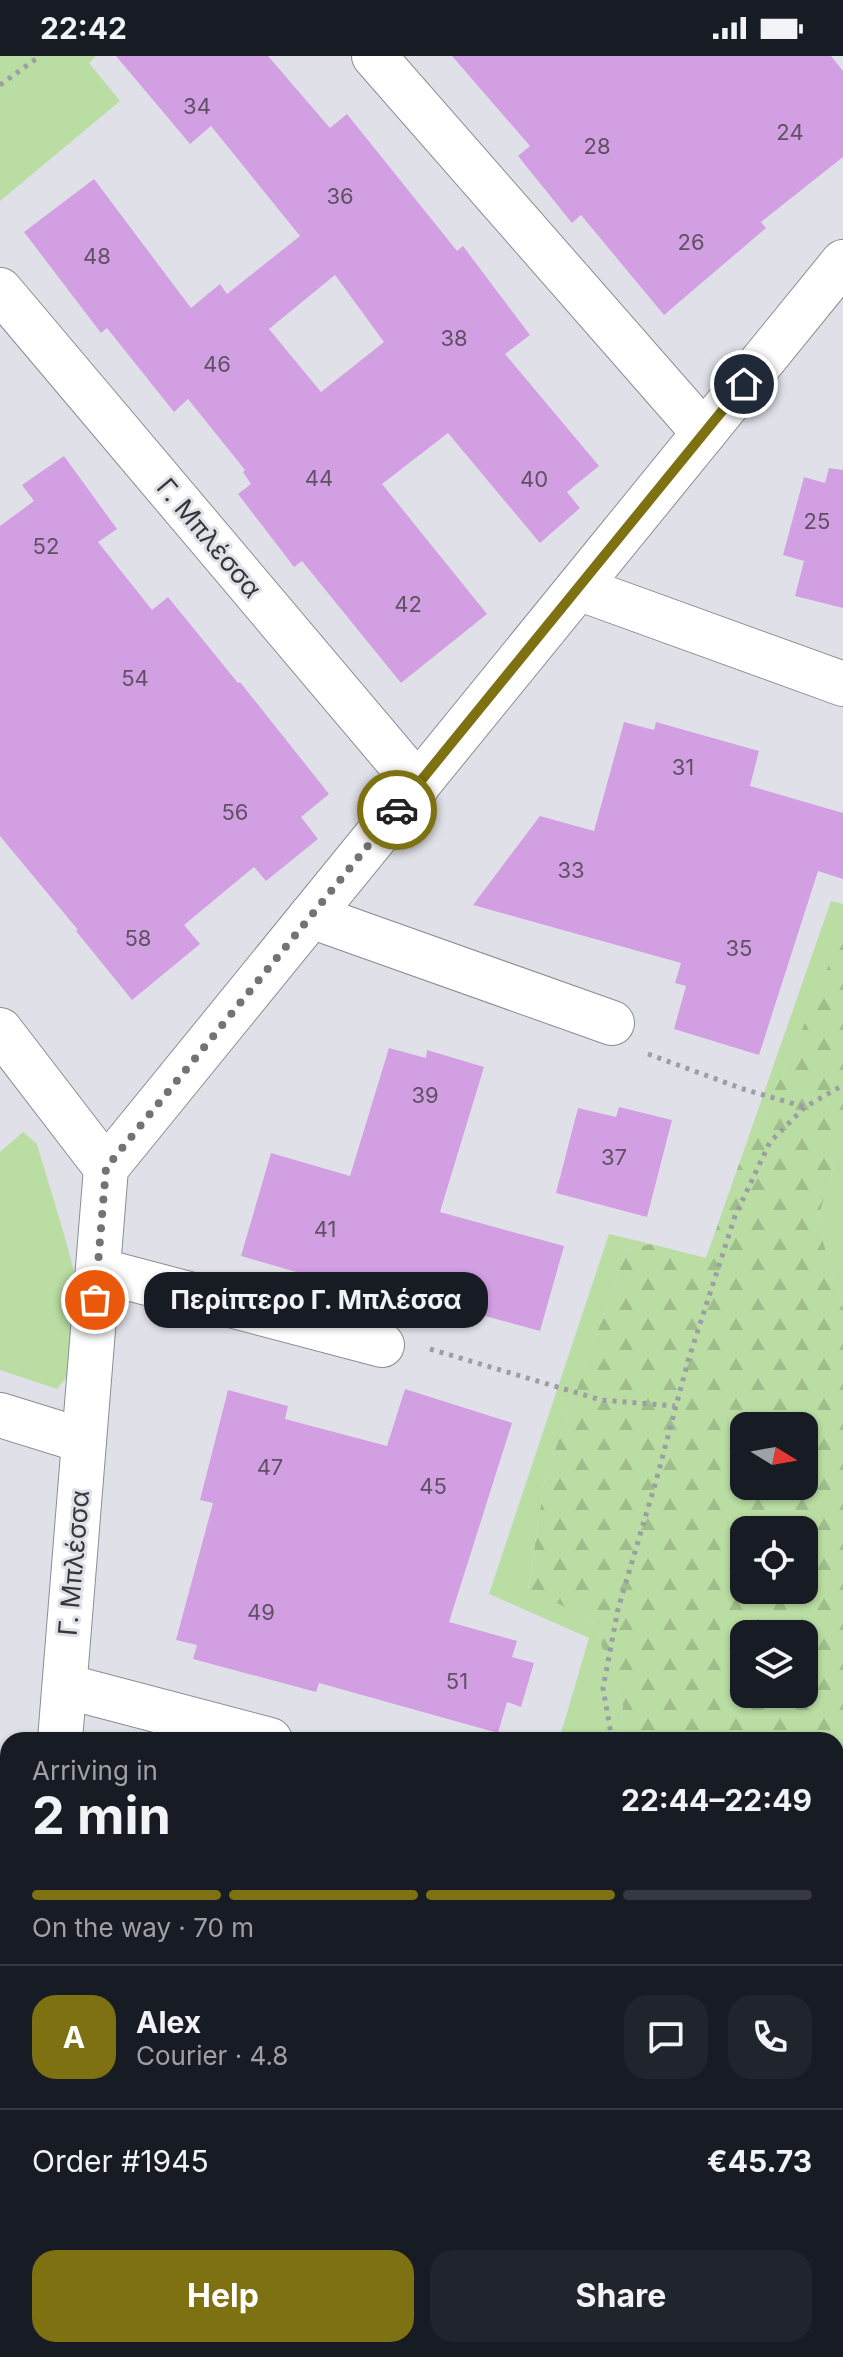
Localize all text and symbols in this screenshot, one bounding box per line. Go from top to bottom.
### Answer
text: 22:42 [40,10,127,46]
house number: 34 [183,93,211,119]
house number: 24 [776,119,804,145]
house number: 28 [583,133,611,159]
house number: 36 [326,183,354,209]
house number: 26 [677,229,705,255]
house number: 48 [83,243,111,269]
house number: 38 [440,325,468,351]
pin [710,350,778,418]
house number: 46 [203,351,231,377]
icon: home [722,362,766,406]
house number: 44 [305,465,333,491]
house number: 40 [520,466,548,492]
street label: Γ. Μπλέσσα [151,472,268,604]
house number: 25 [804,508,830,534]
house number: 52 [33,533,59,559]
house number: 42 [394,591,422,617]
house number: 54 [121,665,149,691]
house number: 31 [672,754,694,780]
courier [357,770,437,850]
icon: car [375,788,419,832]
house number: 56 [221,799,249,825]
house number: 33 [557,857,585,883]
house number: 58 [125,925,151,951]
house number: 35 [726,935,752,961]
house number: 39 [411,1082,439,1108]
house number: 37 [601,1144,627,1170]
house number: 41 [314,1216,336,1242]
pin [61,1266,129,1334]
callout: Περίπτερο Γ. Μπλέσσα [143,1272,487,1328]
icon: bag [73,1278,117,1322]
text: Περίπτερο Γ. Μπλέσσα [171,1284,461,1315]
north arrow [730,1412,818,1500]
map controls [730,1412,818,1708]
house number: 47 [257,1454,283,1480]
house number: 45 [419,1473,447,1499]
street label: Γ. Μπλέσσα [52,1489,95,1637]
button: locate [730,1516,818,1604]
house number: 49 [247,1599,275,1625]
button: layers [730,1620,818,1708]
house number: 51 [446,1668,468,1694]
text: Arriving in [32,1755,158,1786]
text: 22:44–22:49 [621,1782,812,1818]
text: 2 min [32,1784,171,1847]
text: On the way · 70 m [32,1912,254,1943]
button: chat [624,1995,708,2079]
button: phone [728,1995,812,2079]
text: Alex [136,2004,201,2040]
text: A [63,2019,85,2055]
text: Courier · 4.8 [136,2040,288,2071]
text: Order #1945 [32,2143,209,2179]
text: €45.73 [707,2143,812,2179]
button: Help [32,2250,414,2342]
button: Share [430,2250,812,2342]

